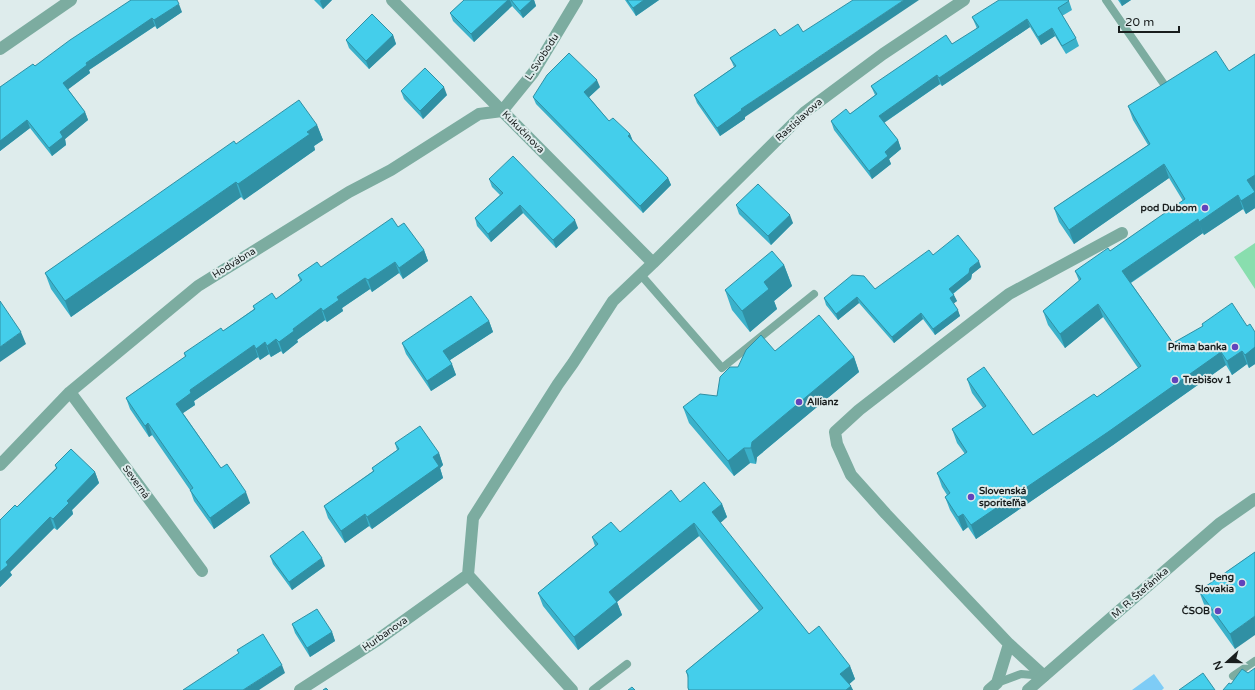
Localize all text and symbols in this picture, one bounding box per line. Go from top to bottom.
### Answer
scale bar [1119,8,1179,34]
text: 20 m [1125,15,1154,29]
street label: L. Svobodu [523,32,561,82]
street label: Rastislavova [773,96,825,144]
street label: Kukučínova [499,108,547,156]
place label: pod Dubom [1141,202,1197,214]
marker: pod Dubom [1200,203,1210,213]
street label: Hodvábna [210,245,258,281]
place label: Prima banka [1168,341,1227,353]
marker: Prima banka [1230,342,1240,352]
place label: Trebišov 1 [1182,374,1232,386]
marker: Trebišov 1 [1170,375,1180,385]
place label: Allianz [807,396,839,408]
marker: Allianz [794,397,804,407]
street label: Severná [120,463,152,501]
place label: Slovenská sporiteľňa [979,485,1027,509]
marker: Slovenská sporiteľňa [966,492,976,502]
street label: M. R. Štefánika [1109,565,1171,621]
place label: Peng Slovakia [1195,571,1234,595]
marker: Peng Slovakia [1237,578,1247,588]
place label: ČSOB [1182,605,1210,617]
marker: ČSOB [1213,606,1223,616]
street label: Hurbanova [360,614,410,654]
north arrow [1207,642,1247,682]
text: N [1210,659,1226,672]

